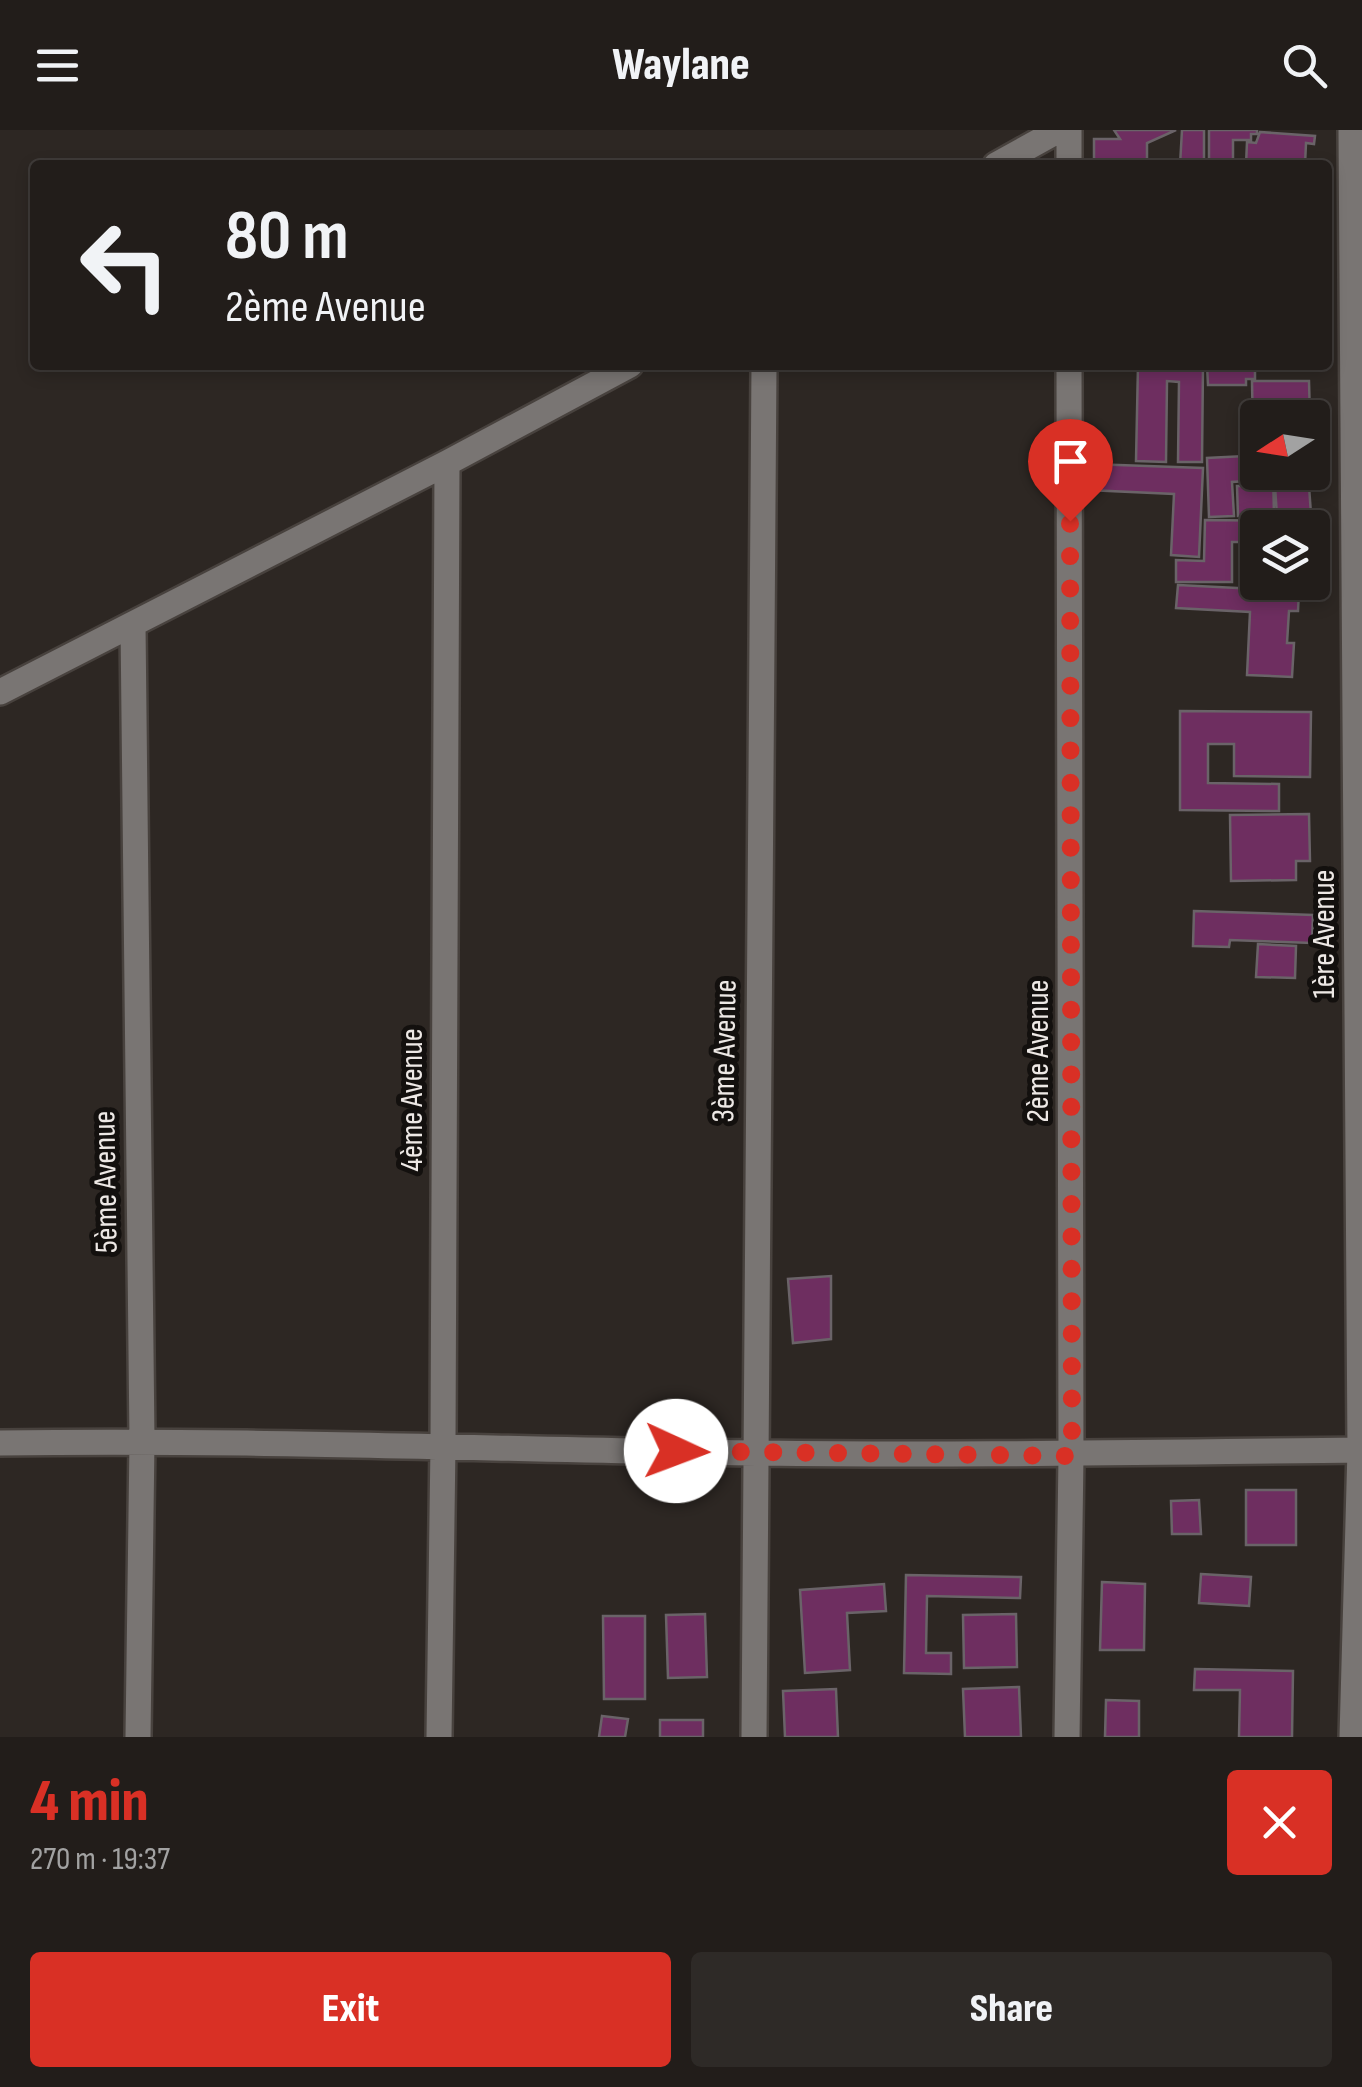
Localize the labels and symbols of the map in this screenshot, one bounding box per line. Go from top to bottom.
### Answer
north arrow [1240,400,1330,490]
pin [1028,419,1113,522]
street label: 1ère Avenue [1305,870,1344,998]
street label: 3ème Avenue [704,979,746,1123]
street label: 2ème Avenue [1019,980,1058,1122]
street label: 4ème Avenue [393,1029,432,1171]
street label: 5ème Avenue [85,1110,127,1254]
position arrow [624,1399,728,1503]

